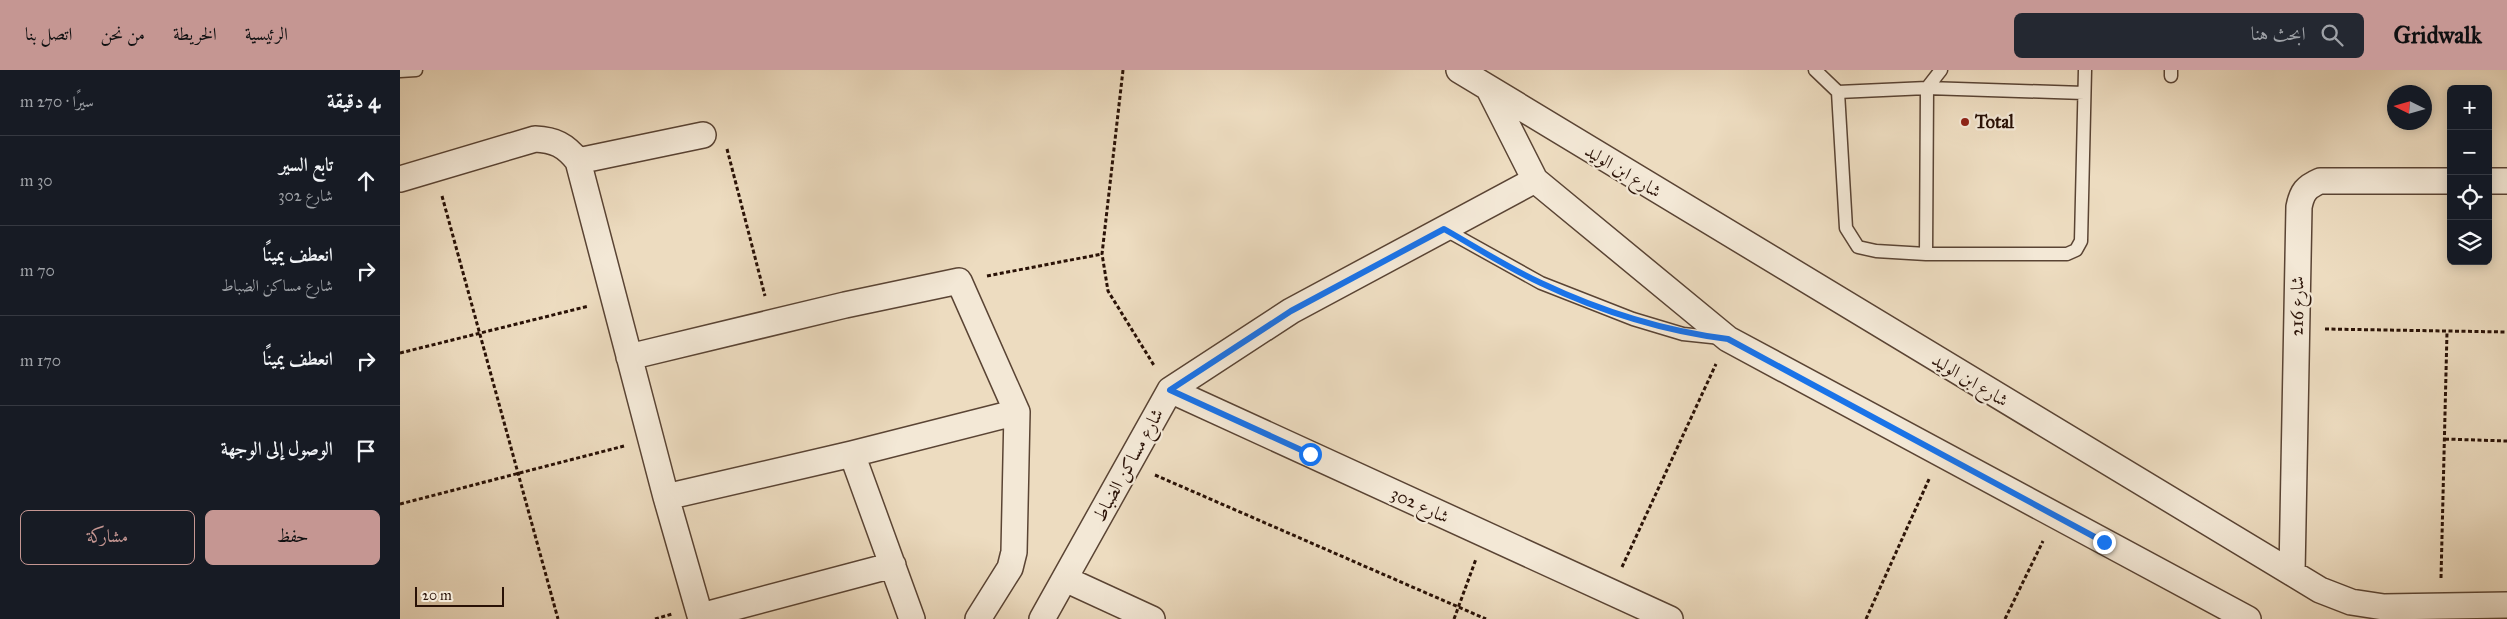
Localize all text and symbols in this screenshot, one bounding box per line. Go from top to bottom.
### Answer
search box [2014,13,2364,58]
text: Gridwalk [2394,20,2482,50]
icon: search [2318,21,2346,49]
text: ابحث هنا [2251,22,2306,45]
text: اتصل بنا [25,23,72,45]
text: من نحن [100,23,145,45]
text: الخريطة [173,23,217,45]
text: الرئيسية [245,23,288,45]
north arrow [2387,85,2432,130]
map controls [2447,85,2492,265]
button: + [2447,85,2492,130]
text: 4 دقيقة [327,88,380,114]
text: سيرًا · 270 m [20,92,94,111]
place label: Total [1974,111,2015,133]
marker: Total [1959,116,1971,128]
button: − [2447,130,2492,175]
street label: شارع ابن الوليد [1579,140,1665,206]
text: تابع السير [279,153,333,176]
icon: ahead [352,167,380,195]
text: 30 m [20,171,53,190]
button: locate [2447,175,2492,220]
text: شارع 302 [278,186,333,205]
button: layers [2447,220,2492,265]
text: انعطف يمينًا [263,243,333,266]
icon: right [352,257,380,285]
text: 70 m [20,261,55,280]
text: شارع مساكن الضباط [221,276,333,295]
street label: شارع 216 [2285,276,2313,336]
text: انعطف يمينًا [263,347,333,370]
icon: right [352,347,380,375]
street label: شارع ابن الوليد [1926,349,2012,415]
text: 170 m [20,351,61,370]
street label: شارع مساكن الضباط [1088,405,1172,527]
text: الوصول إلى الوجهة [221,437,333,460]
icon: arrive [352,437,380,465]
route start [1299,443,1322,466]
street label: شارع 302 [1386,482,1453,532]
button: مشاركة [20,510,195,565]
button: حفظ [205,510,380,565]
route end [2093,531,2116,554]
scale bar [415,584,504,607]
text: 20 m [422,587,452,604]

